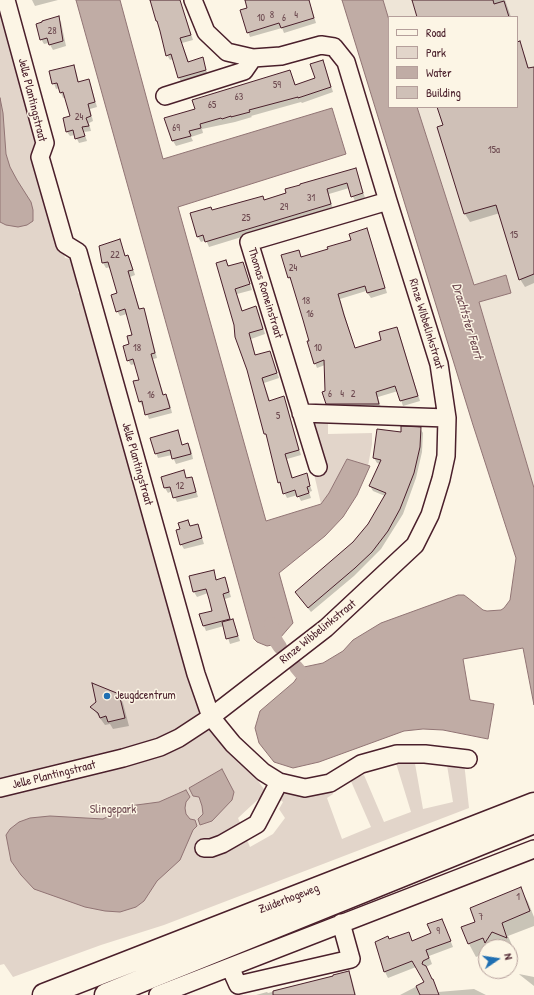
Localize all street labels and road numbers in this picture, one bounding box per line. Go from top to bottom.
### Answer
street label: Jelle Plantingstraat [15,57,49,143]
street label: Thomas Romeinstraat [244,246,286,340]
street label: Rinze Wibbelinkstraat [405,277,447,371]
street label: Jelle Plantingstraat [118,421,156,507]
street label: Rinze Wibbelinkstraat [277,597,359,667]
street label: Jelle Plantingstraat [11,758,97,792]
street label: Zuiderhogeweg [257,881,321,917]

